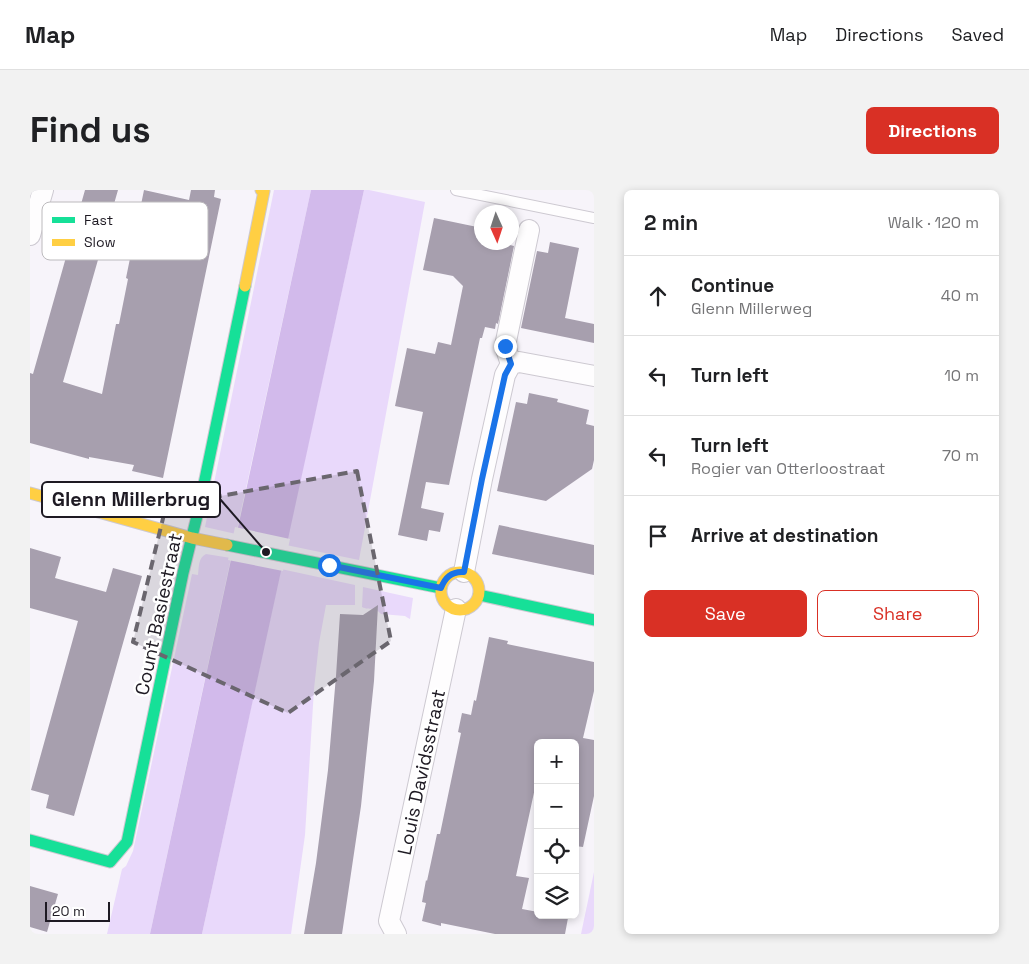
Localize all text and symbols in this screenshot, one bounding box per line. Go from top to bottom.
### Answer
text: Map [25,19,75,50]
text: Map [770,23,807,46]
text: Directions [835,23,924,46]
text: Saved [952,23,1004,46]
button: Directions [866,107,999,154]
text: Find us [30,108,151,152]
legend [42,202,208,260]
north arrow [474,205,519,250]
text: 2 min [644,209,698,236]
text: Fast [84,211,113,229]
text: Walk · 120 m [888,212,979,233]
text: Slow [84,233,116,251]
text: Continue [691,273,774,298]
icon: ahead [644,282,672,310]
text: 40 m [941,285,979,306]
text: Glenn Millerweg [691,298,812,319]
route end [494,335,517,358]
icon: left [644,362,672,390]
text: Turn left [691,363,769,388]
text: 10 m [944,365,979,386]
text: Turn left [691,433,769,458]
icon: left [644,442,672,470]
text: 70 m [942,445,979,466]
text: Rogier van Otterloostraat [691,458,885,479]
callout: Glenn Millerbrug [42,482,220,517]
text: Glenn Millerbrug [52,486,210,512]
icon: arrive [644,522,672,550]
text: Arrive at destination [691,523,879,548]
street label: Count Basiestraat [129,531,188,698]
route start [318,554,341,577]
button: Save [644,590,807,637]
button: Share [817,590,979,637]
street label: Louis Davidsstraat [392,687,451,857]
map controls [534,739,579,919]
button: + [534,739,579,784]
button: − [534,784,579,829]
button: locate [534,829,579,874]
button: layers [534,874,579,919]
scale bar [45,899,110,922]
text: 20 m [52,902,85,920]

